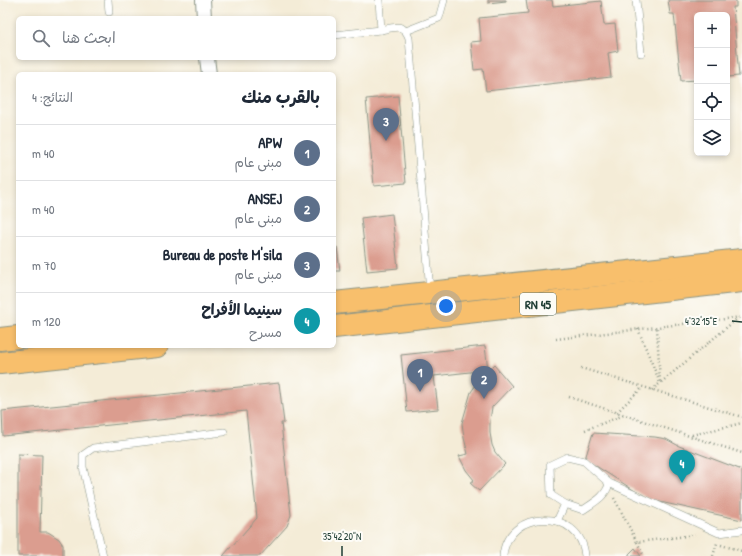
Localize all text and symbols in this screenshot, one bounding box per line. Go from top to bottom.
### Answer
map controls [694,12,730,156]
button: + [694,12,730,48]
search box [16,16,336,60]
icon: search [30,27,52,49]
text: ابحث هنا [62,27,116,48]
button: − [694,48,730,84]
button: locate [694,84,730,120]
text: بالقرب منك [242,85,320,108]
text: النتائج: 4 [32,88,73,106]
pin: 3 [373,108,399,141]
button: layers [694,120,730,156]
text: APW [258,132,282,153]
text: 40 m [32,144,55,162]
text: 1 [305,144,309,162]
text: مبنى عام [234,153,282,171]
text: ANSEJ [248,188,282,209]
text: 40 m [32,200,55,218]
text: 2 [304,200,310,218]
text: مبنى عام [234,209,282,227]
text: Bureau de poste M'sila [163,244,282,265]
text: 70 m [32,256,56,274]
text: 3 [304,256,310,274]
text: مبنى عام [234,265,282,283]
road number: RN 45 [520,293,556,315]
your location [436,296,456,316]
text: سينيما الأفراح [201,299,282,320]
text: 120 m [32,312,60,330]
text: 4 [305,312,309,330]
text: 4°32'15"E [685,315,718,328]
text: مسرح [249,323,282,341]
pin: 1 [407,359,433,392]
pin: 2 [471,366,497,399]
pin: 4 [669,450,695,483]
text: 35°42'20"N [323,530,361,543]

